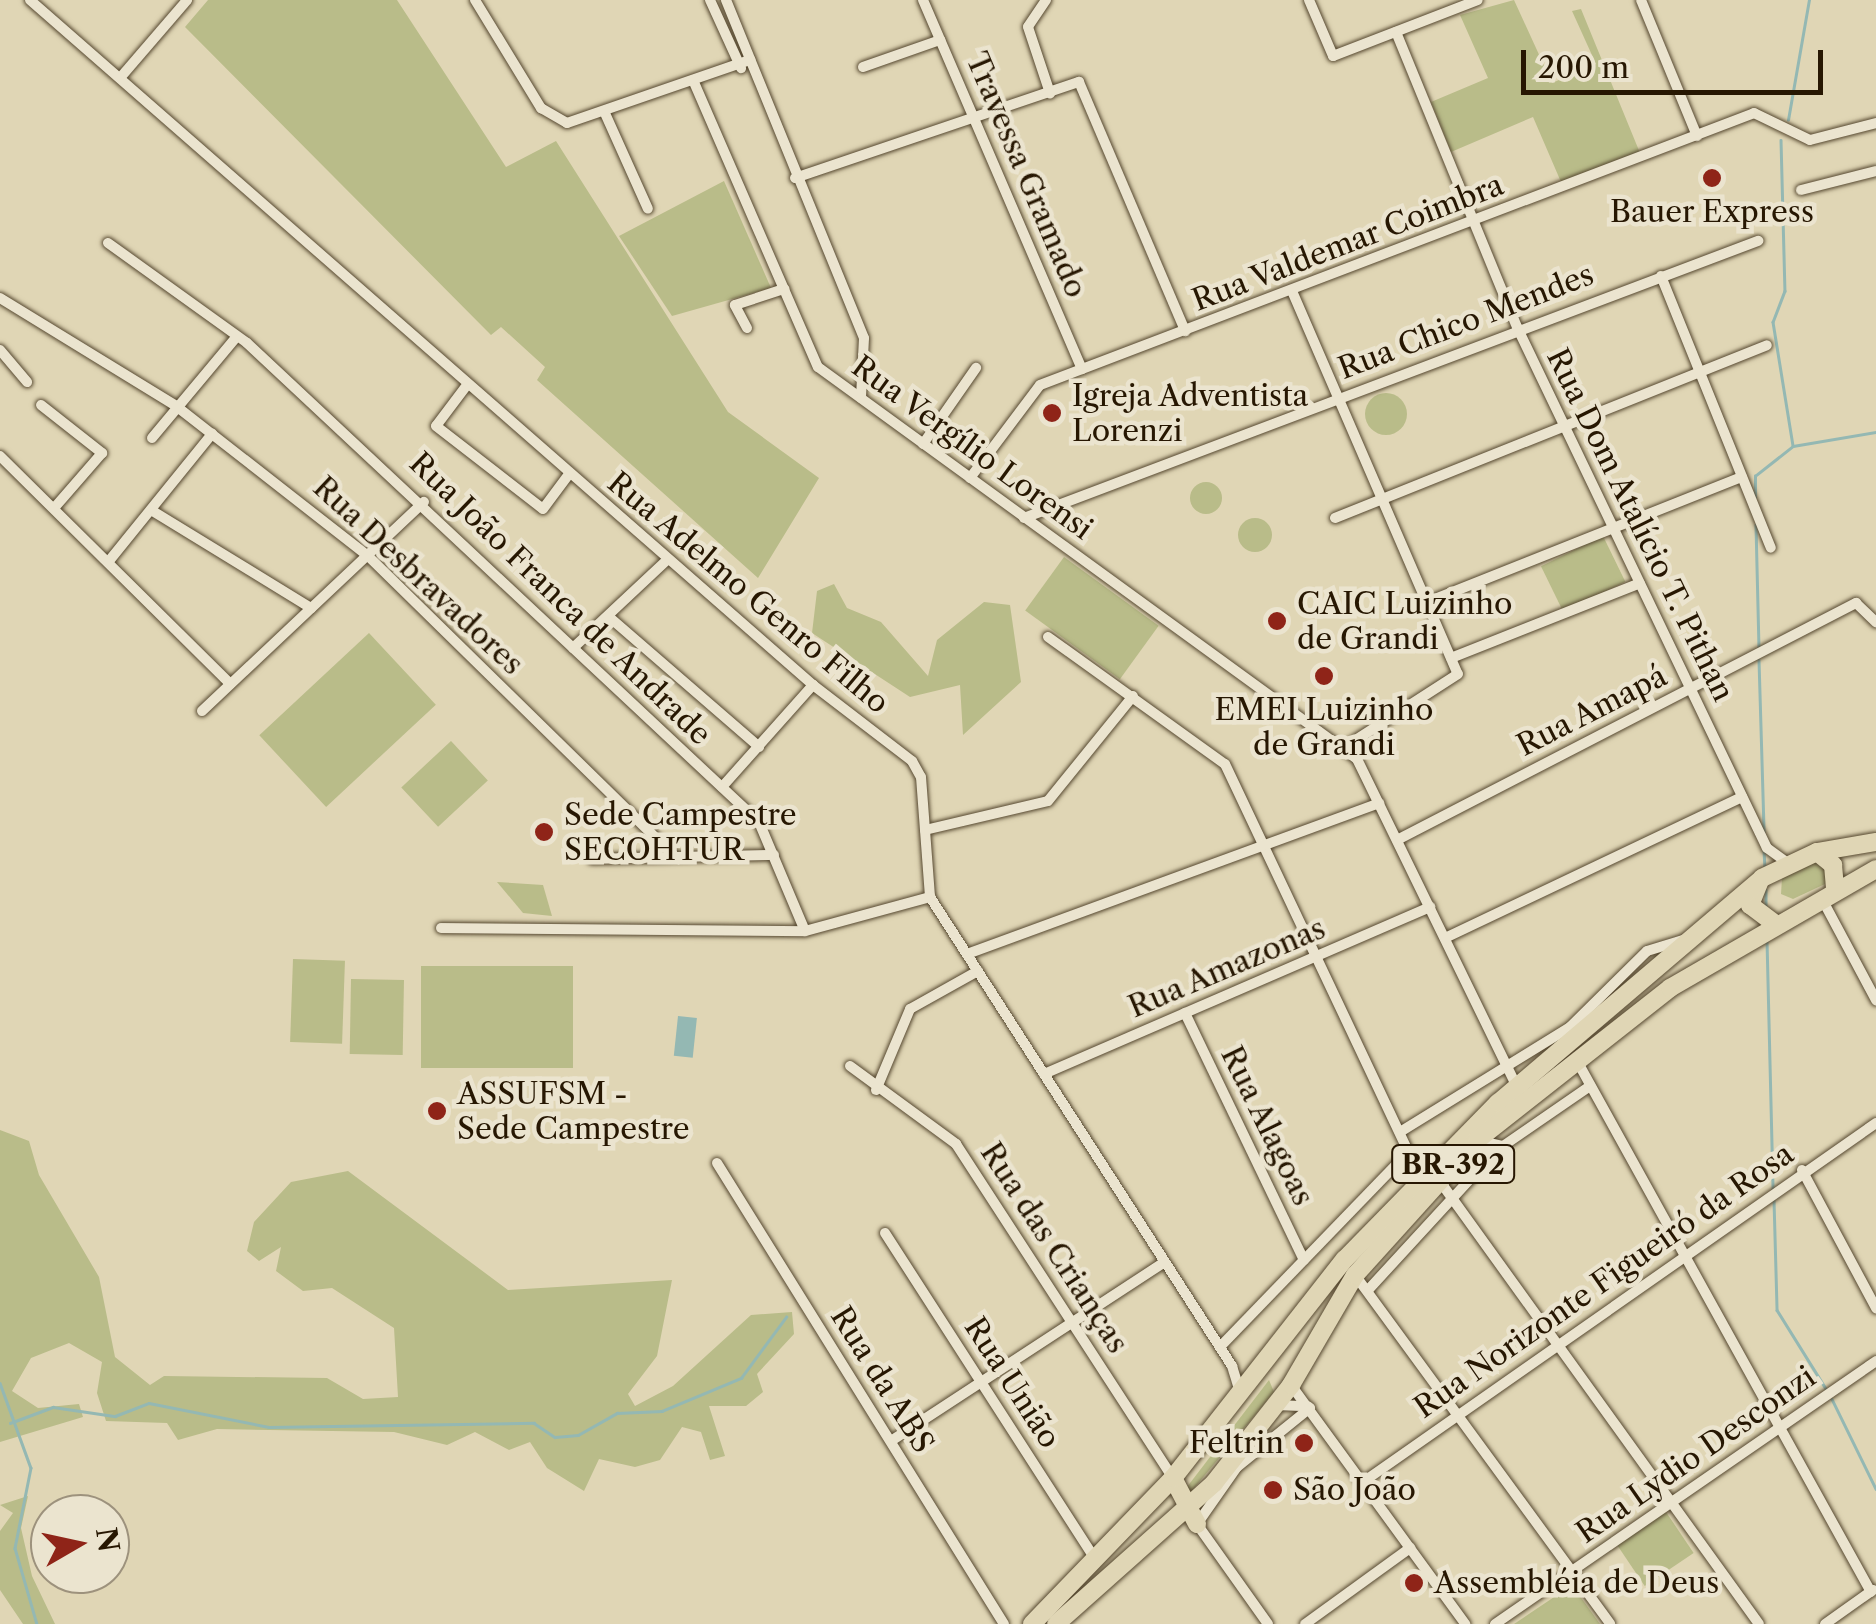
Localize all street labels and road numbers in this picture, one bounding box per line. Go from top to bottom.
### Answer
street label: Travessa Gramado [958,47,1094,303]
street label: Rua Valdemar Coimbra [1186,167,1510,319]
street label: Rua Chico Mendes [1333,257,1599,387]
street label: Rua Dom Atalício T. Pithan [1538,342,1742,708]
street label: Rua Vergílio Lorensi [844,348,1100,548]
street label: Rua João Franca de Andrade [401,445,719,753]
street label: Rua Adelmo Genro Filho [600,464,896,722]
street label: Rua Desbravadores [306,469,530,683]
street label: Rua Amapá [1511,658,1673,764]
street label: Rua Amazonas [1123,910,1331,1026]
street label: Rua Alagoas [1213,1040,1321,1212]
street label: Rua das Crianças [973,1136,1135,1360]
street label: Rua Norizonte Figueiró da Rosa [1407,1136,1801,1426]
road number: BR-392 [1390,1141,1516,1187]
street label: Rua da ABS [822,1299,942,1461]
street label: Rua União [956,1311,1068,1455]
street label: Rua Lydio Desconzi [1569,1359,1823,1551]

